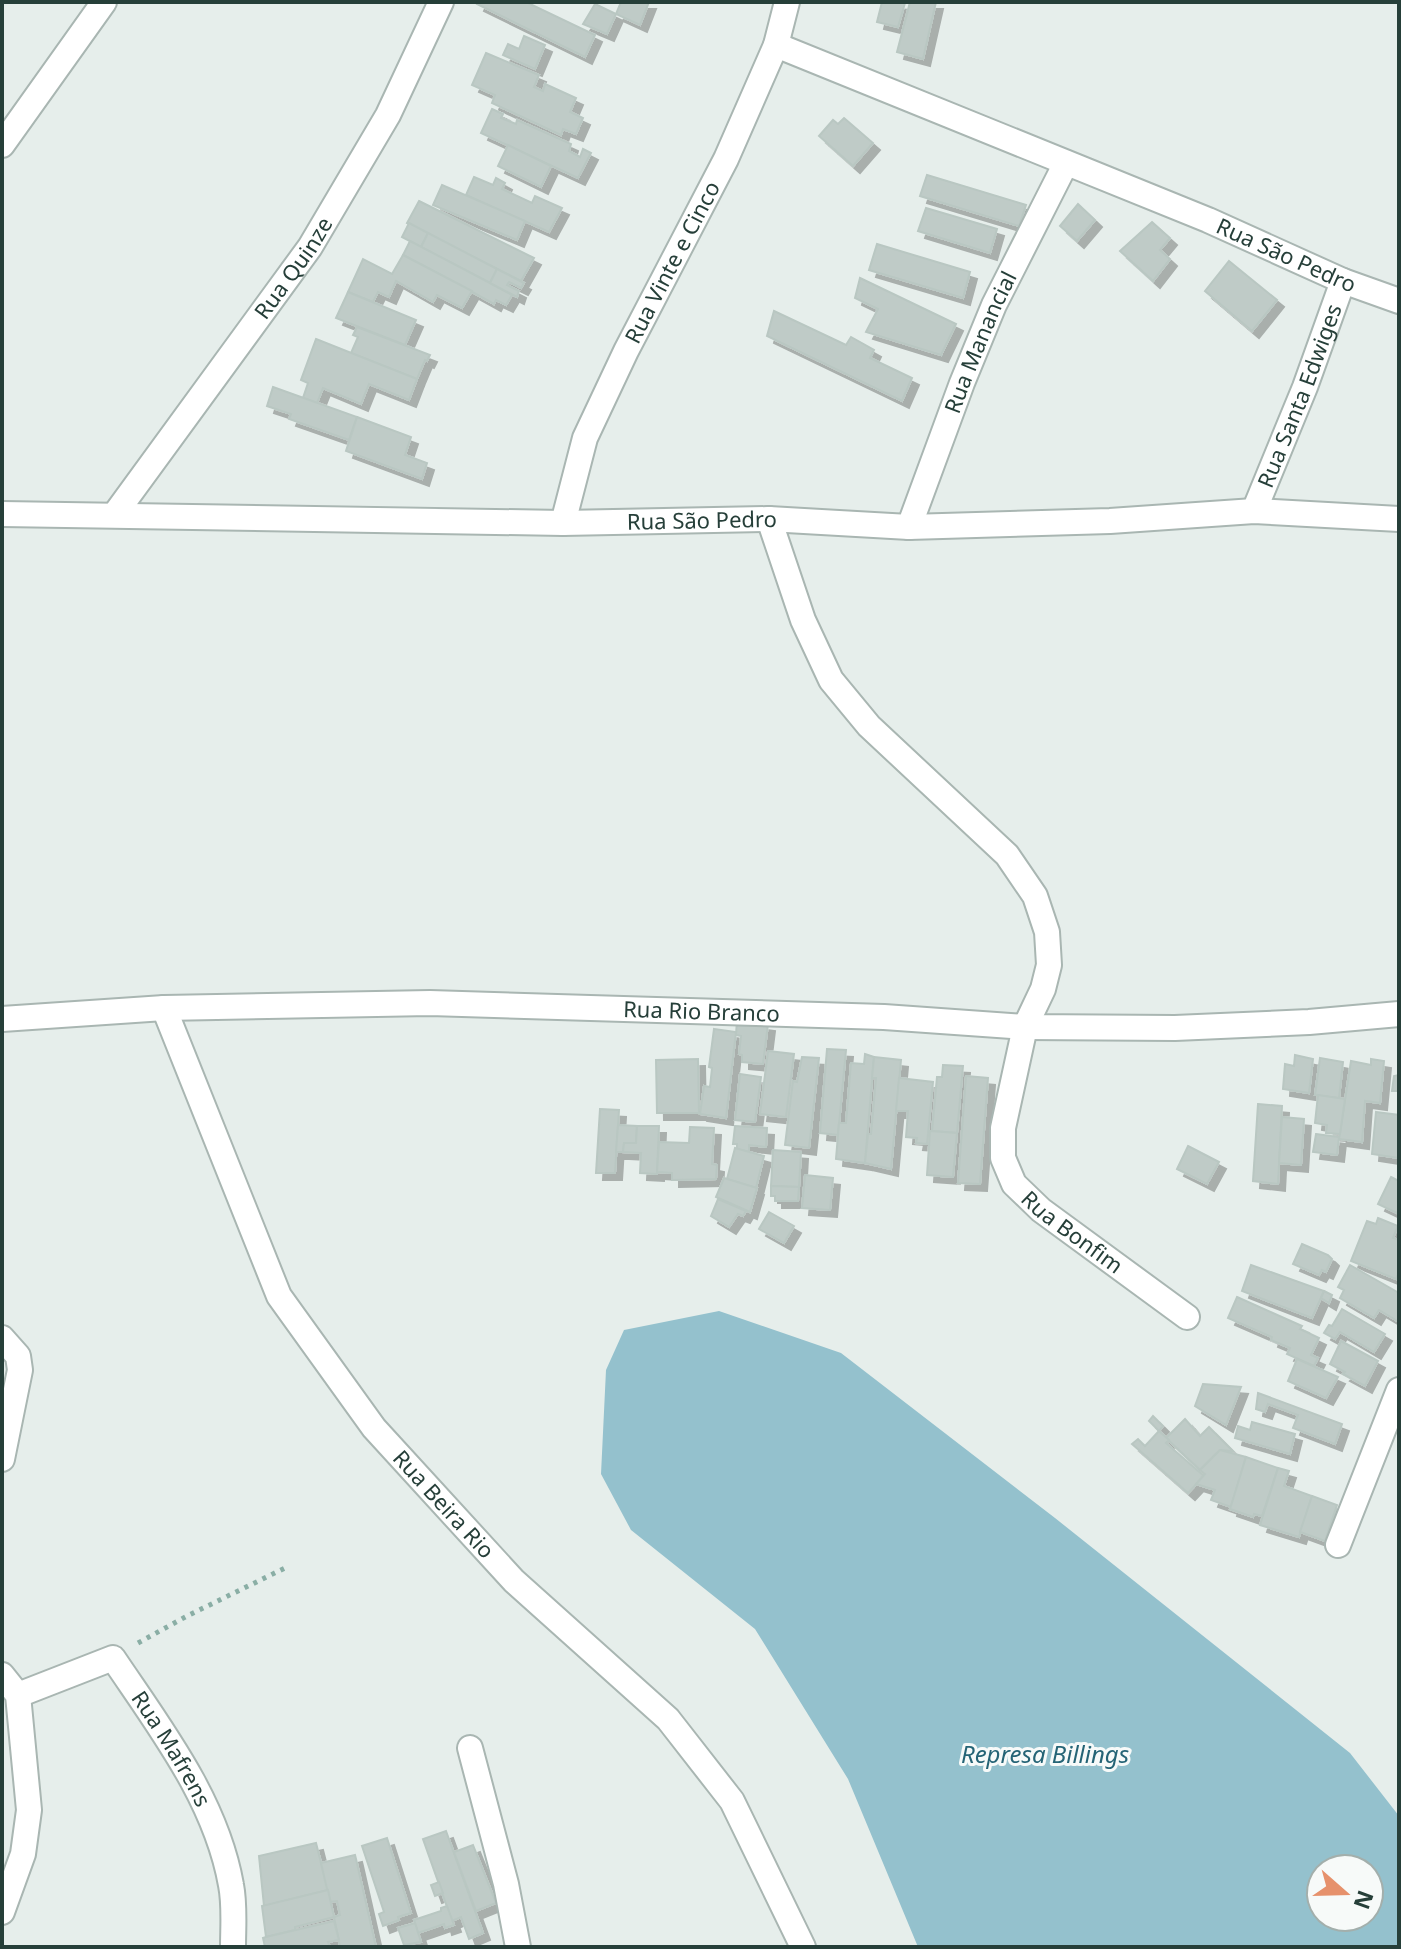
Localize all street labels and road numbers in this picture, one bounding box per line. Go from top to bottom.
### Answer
street label: Rua Vinte e Cinco [617,175,726,348]
street label: Rua São Pedro [1212,210,1360,298]
street label: Rua Quinze [247,211,339,325]
street label: Rua Manancial [936,266,1023,417]
street label: Rua Santa Edwiges [1249,299,1348,492]
street label: Rua São Pedro [627,503,778,536]
street label: Rua Rio Branco [623,993,780,1028]
street label: Rua Bonfim [1015,1183,1130,1279]
street label: Rua Beira Rio [387,1443,502,1564]
street label: Rua Mafrens [125,1684,219,1811]

